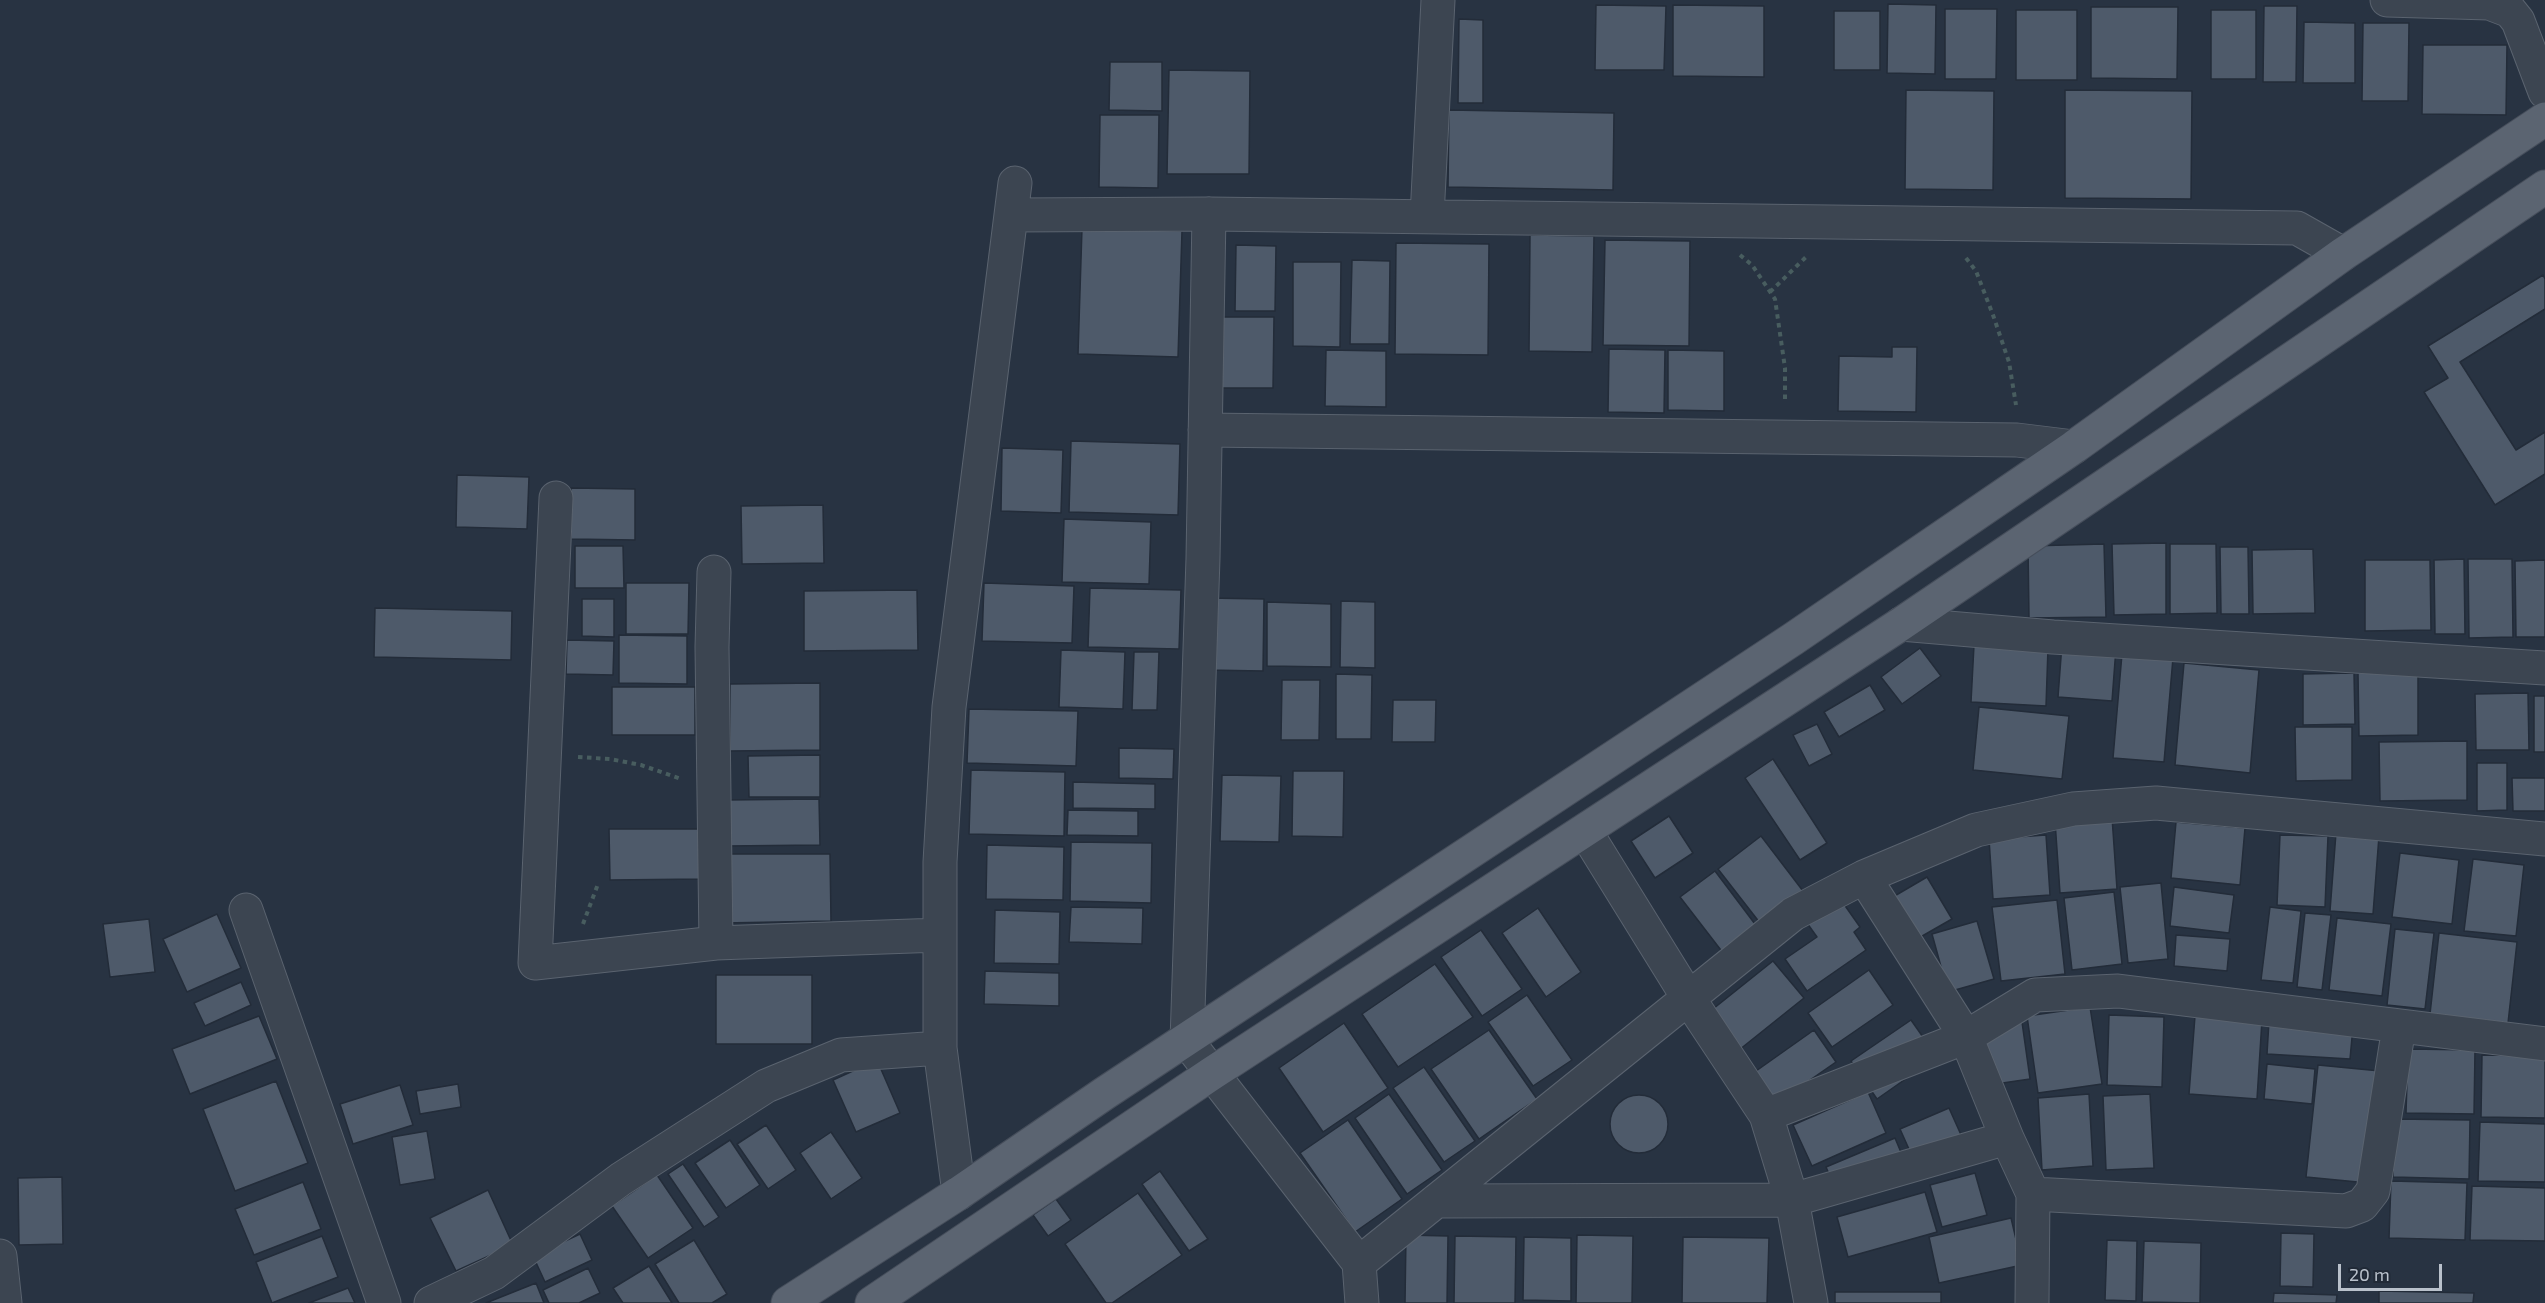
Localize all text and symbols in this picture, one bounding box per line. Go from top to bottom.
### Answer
scale bar [2341,1252,2444,1290]
text: 20 m [2349,1263,2390,1285]

